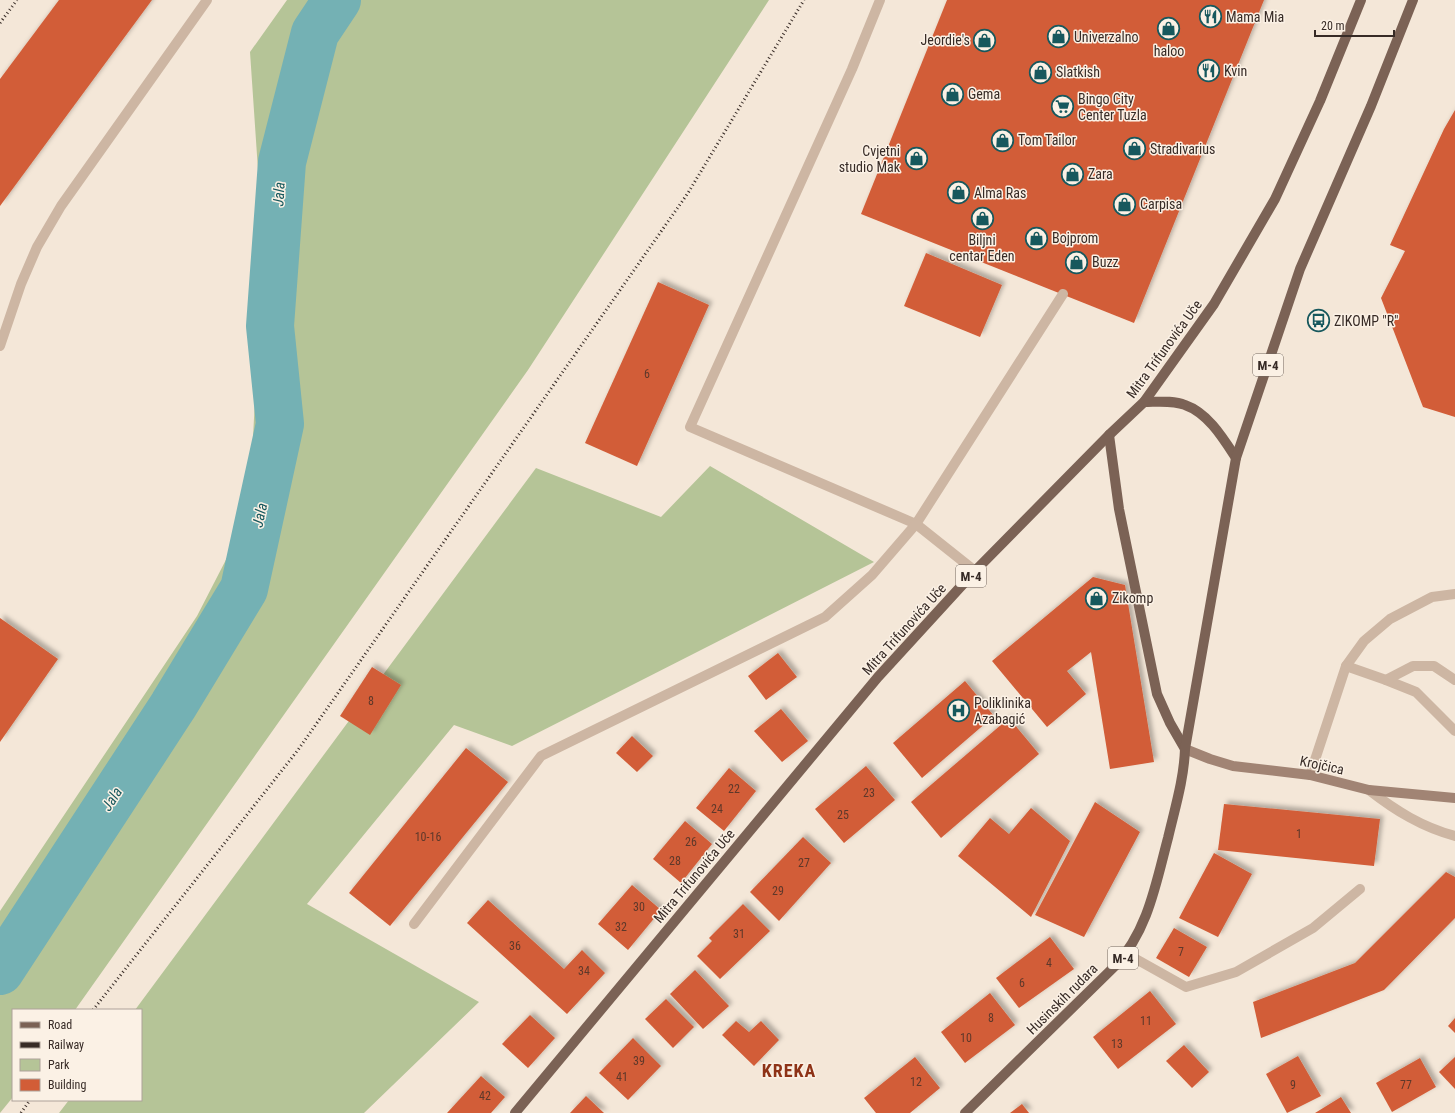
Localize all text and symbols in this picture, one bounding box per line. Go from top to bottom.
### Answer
restaurant icon: Mama Mia [1197,4,1223,30]
place label: Mama Mia [1226,9,1284,25]
scale bar [1315,12,1394,38]
shop icon: haloo [1156,16,1182,42]
text: 20 m [1321,19,1345,33]
shop icon: Univerzalno [1045,24,1071,50]
shop icon: Jeordie's [972,27,998,53]
place label: Univerzalno [1074,29,1138,45]
place label: Jeordie's [921,32,970,48]
place label: haloo [1154,43,1184,59]
restaurant icon: Kvin [1195,58,1221,84]
shop icon: Slatkish [1028,59,1054,85]
place label: Kvin [1224,63,1247,79]
place label: Slatkish [1056,64,1100,80]
shop icon: Gema [940,81,966,107]
place label: Gema [968,86,1000,102]
place label: Bingo City Center Tuzla [1078,91,1147,123]
supermarket icon: Bingo City Center Tuzla [1050,94,1076,120]
shop icon: Tom Tailor [990,127,1016,153]
place label: Tom Tailor [1018,132,1076,148]
shop icon: Stradivarius [1122,136,1148,162]
place label: Stradivarius [1150,141,1215,157]
place label: Cvjetni studio Mak [839,143,901,175]
shop icon: Cvjetni studio Mak [903,146,929,172]
shop icon: Zara [1060,161,1086,187]
place label: Zara [1088,166,1113,182]
shop icon: Alma Ras [946,180,972,206]
water label: Jala [269,181,289,207]
place label: Alma Ras [974,185,1026,201]
shop icon: Carpisa [1111,191,1137,217]
place label: Carpisa [1140,196,1182,212]
shop icon: Biljni centar Eden [969,205,995,231]
shop icon: Bojprom [1023,225,1049,251]
place label: Bojprom [1052,230,1098,246]
place label: Biljni centar Eden [949,232,1015,264]
shop icon: Buzz [1064,249,1090,275]
place label: Buzz [1092,254,1119,270]
street label: Mitra Trifunovića Uče [1123,297,1205,401]
bus stop icon: ZIKOMP "R" [1306,308,1332,334]
place label: ZIKOMP "R" [1334,313,1399,329]
road number: M-4 [1253,354,1283,376]
house number: 6 [644,367,650,381]
water label: Jala [249,501,271,529]
road number: M-4 [956,565,986,587]
street label: Mitra Trifunovića Uče [859,580,949,678]
shop icon: Zikomp [1083,585,1109,611]
place label: Zikomp [1112,590,1153,606]
house number: 8 [368,694,374,708]
place label: Poliklinika Azabagić [974,695,1031,727]
hospital icon: Poliklinika Azabagić [945,698,971,724]
street label: Krojčica [1298,753,1346,777]
house number: 22 [728,782,740,796]
water label: Jala [98,784,126,814]
house number: 23 [863,786,875,800]
house number: 24 [711,802,723,816]
house number: 25 [837,808,849,822]
street label: Mitra Trifunovića Uče [650,826,738,926]
house number: 1 [1296,827,1302,841]
house number: 10-16 [415,830,441,844]
house number: 26 [685,835,697,849]
house number: 28 [669,854,681,868]
house number: 27 [798,856,810,870]
house number: 29 [772,884,784,898]
house number: 30 [633,900,645,914]
house number: 32 [615,920,627,934]
house number: 31 [733,927,745,941]
house number: 36 [509,939,521,953]
house number: 7 [1178,945,1184,959]
road number: M-4 [1108,947,1138,969]
house number: 4 [1046,956,1052,970]
street label: Husinskih rudara [1023,960,1101,1038]
house number: 34 [578,964,590,978]
house number: 6 [1019,976,1025,990]
legend [12,1009,142,1101]
house number: 8 [988,1011,994,1025]
house number: 11 [1140,1014,1152,1028]
text: Road [48,1018,72,1032]
house number: 10 [960,1031,972,1045]
house number: 13 [1111,1037,1123,1051]
text: Railway [48,1038,84,1052]
house number: 39 [633,1054,645,1068]
text: Park [48,1058,70,1072]
district label: KREKA [762,1060,816,1081]
house number: 41 [616,1070,628,1084]
house number: 12 [910,1075,922,1089]
text: Building [48,1078,86,1092]
house number: 9 [1290,1078,1296,1092]
house number: 77 [1400,1078,1412,1092]
house number: 42 [479,1089,491,1103]

